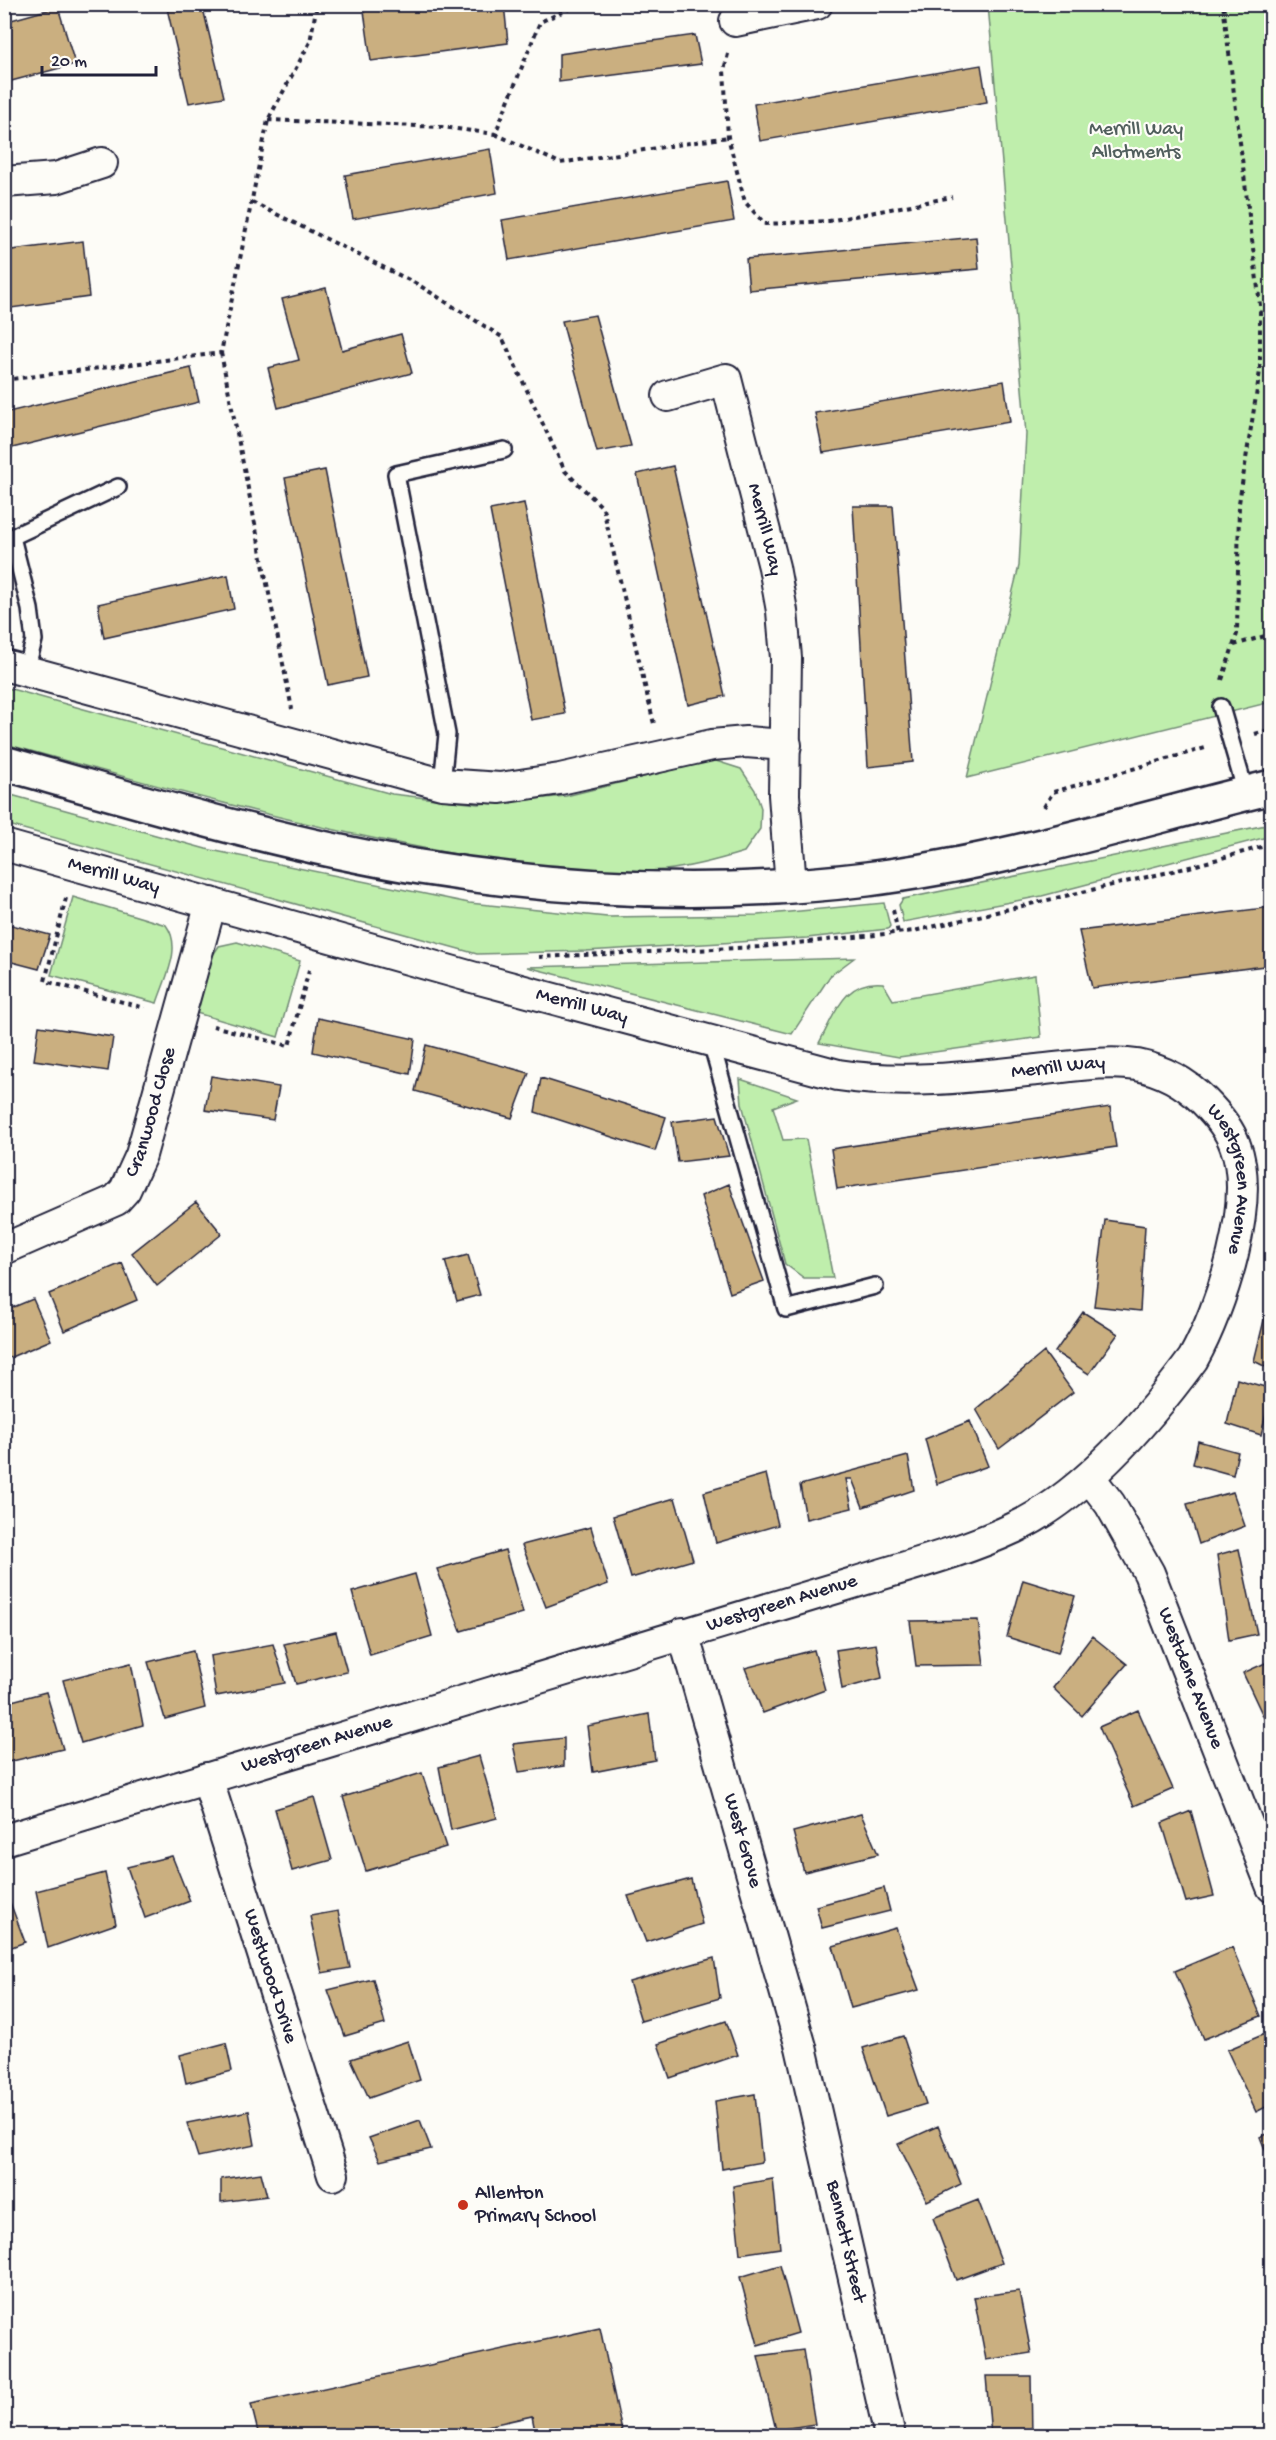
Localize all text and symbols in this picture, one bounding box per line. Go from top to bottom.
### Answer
scale bar [42,39,156,77]
text: 20 m [51,52,87,73]
park label: Merrill Way Allotments [1089,119,1183,165]
street label: Merrill Way [742,481,787,578]
street label: Merrill Way [65,852,162,900]
street label: Merrill Way [533,983,631,1030]
street label: Cranwood Close [121,1044,182,1181]
street label: Merrill Way [1010,1052,1106,1084]
street label: Westgreen Avenue [1201,1099,1253,1257]
street label: Westgreen Avenue [704,1570,861,1638]
street label: Westdene Avenue [1152,1604,1228,1753]
street label: Westgreen Avenue [239,1711,396,1779]
street label: West Grove [718,1791,767,1891]
street label: Westwood Drive [238,1906,302,2047]
street label: Bennett Street [820,2177,871,2306]
place label: Allenton Primary School [474,2183,596,2229]
marker: Allenton Primary School [456,2198,470,2212]

